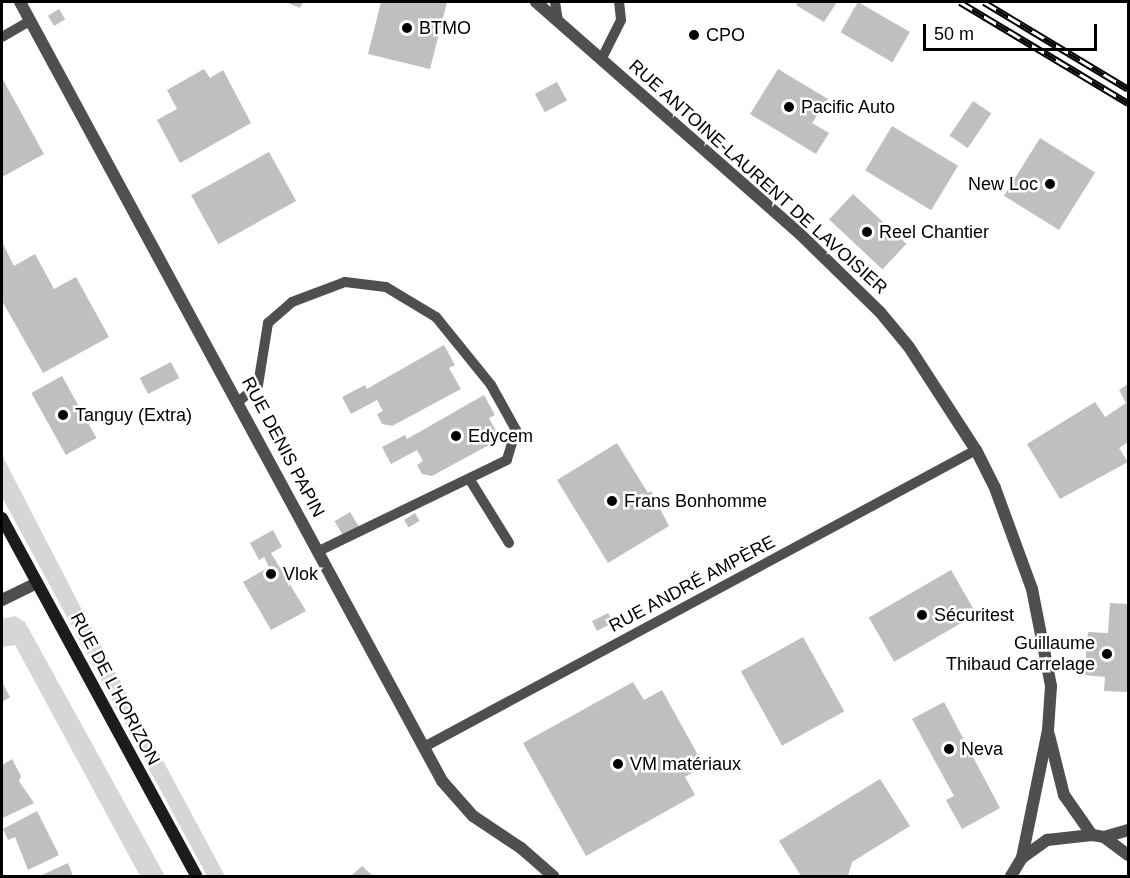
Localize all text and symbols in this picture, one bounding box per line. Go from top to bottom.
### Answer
scale bar [926,12,1100,50]
place label: BTMO [419,17,471,39]
marker: BTMO [400,21,414,35]
place label: CPO [706,24,745,46]
text: 50 m [934,24,974,44]
marker: CPO [687,28,701,42]
street label: RUE ANTOINE-LAURENT DE LAVOISIER [624,55,892,299]
place label: Pacific Auto [801,96,896,118]
marker: Pacific Auto [782,100,796,114]
place label: New Loc [968,173,1038,195]
marker: New Loc [1043,177,1057,191]
place label: Reel Chantier [879,221,989,243]
marker: Reel Chantier [860,225,874,239]
street label: RUE DENIS PAPIN [237,373,329,521]
place label: Tanguy (Extra) [75,404,192,426]
marker: Tanguy (Extra) [56,408,70,422]
place label: Edycem [468,425,533,447]
marker: Edycem [449,429,463,443]
place label: Frans Bonhomme [624,490,767,512]
marker: Frans Bonhomme [605,494,619,508]
street label: RUE ANDRÉ AMPÈRE [604,531,780,637]
place label: Vlok [283,563,318,585]
marker: Vlok [264,567,278,581]
place label: Sécuritest [934,604,1014,626]
marker: Sécuritest [915,608,929,622]
street label: RUE DE L'HORIZON [66,609,164,769]
place label: Guillaume Thibaud Carrelage [946,633,1095,676]
marker: Guillaume Thibaud Carrelage [1100,647,1114,661]
place label: Neva [961,738,1003,760]
marker: Neva [942,742,956,756]
place label: VM matériaux [630,753,741,775]
marker: VM matériaux [611,757,625,771]

